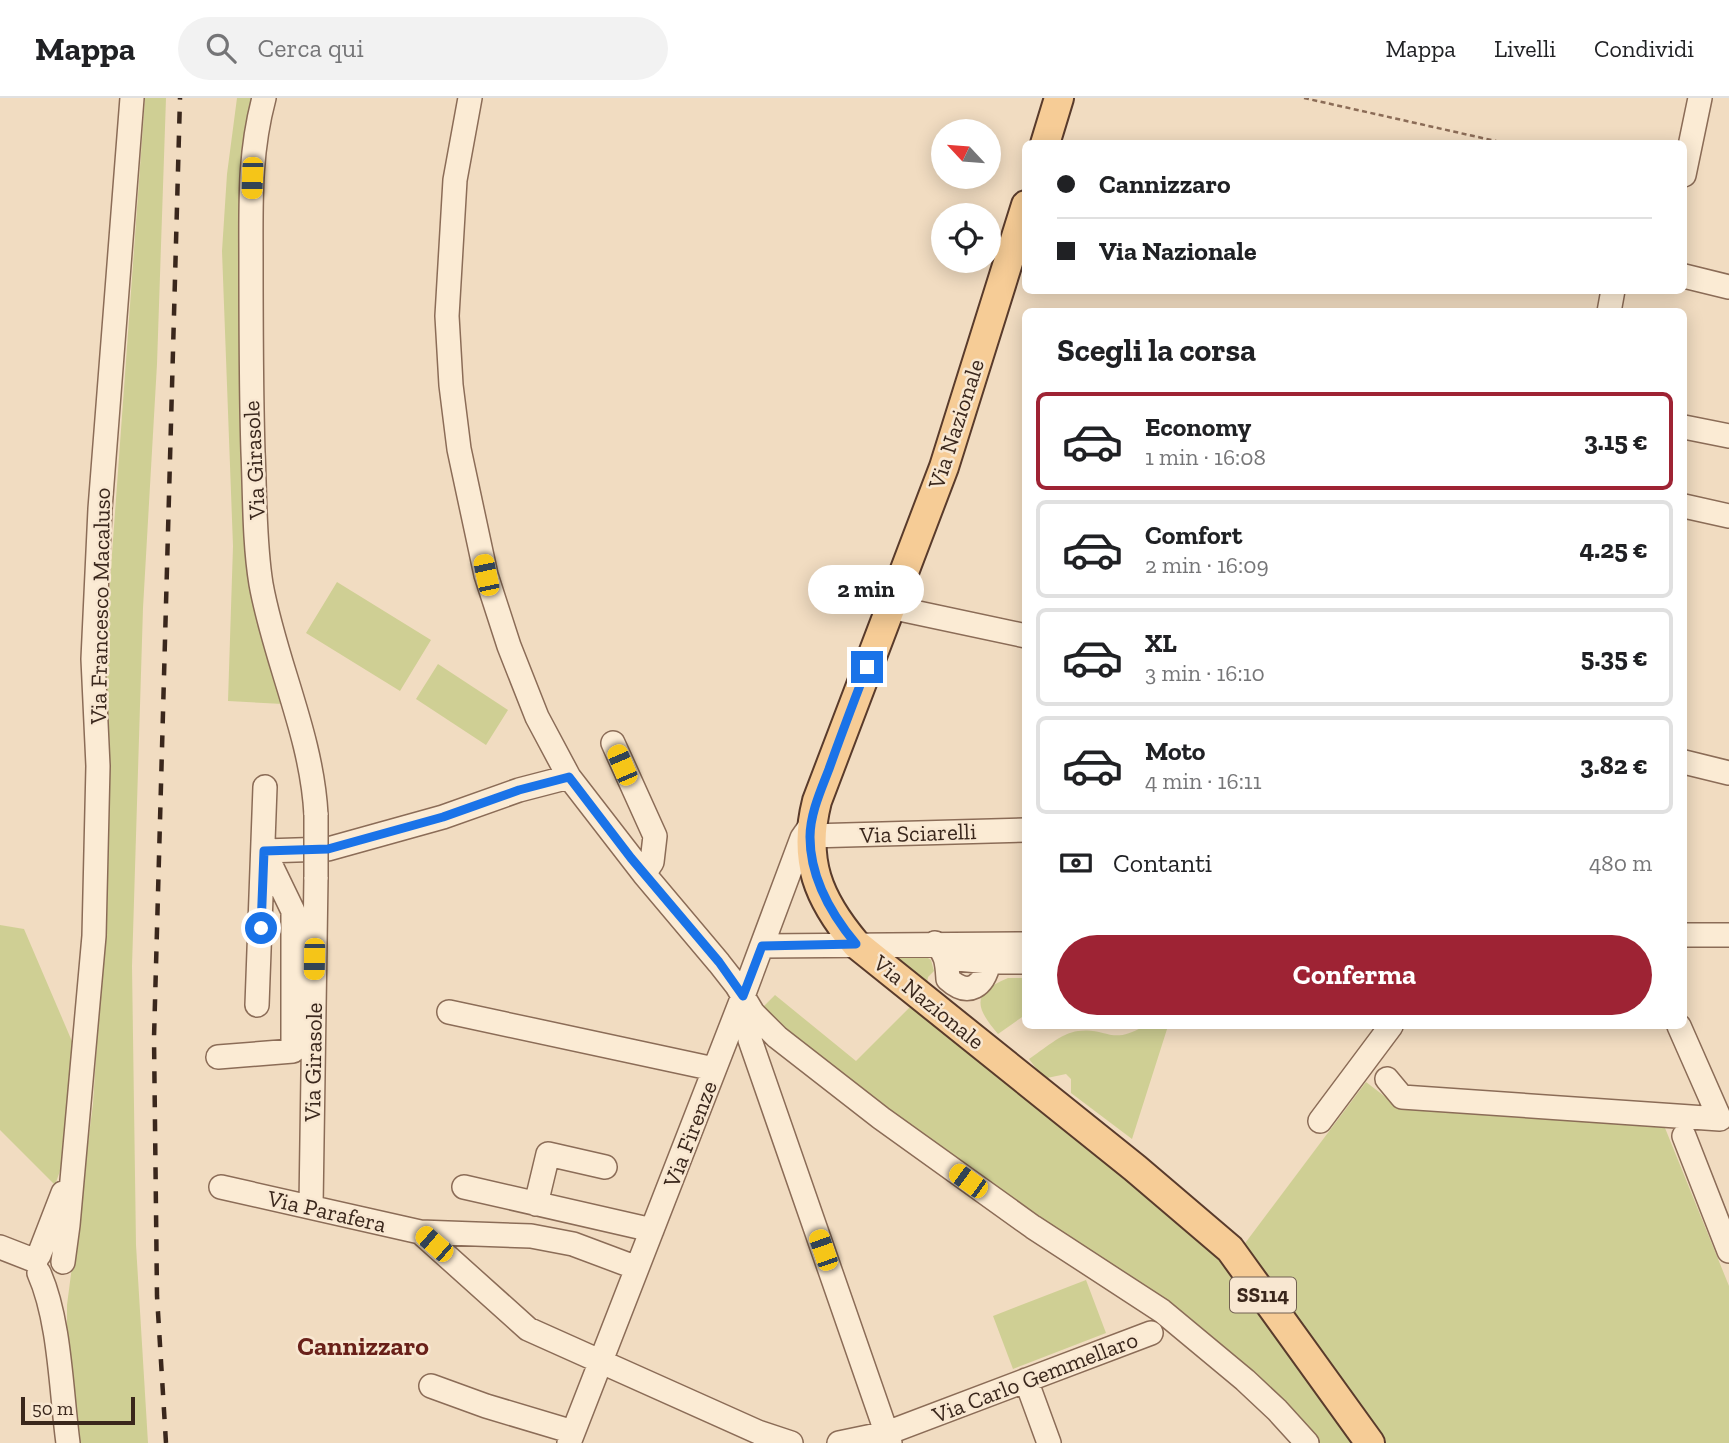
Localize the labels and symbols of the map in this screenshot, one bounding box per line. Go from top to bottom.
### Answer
north arrow [931,119,1001,189]
car [241,157,264,199]
street label: Via Nazionale [922,356,990,493]
street label: Via Girasole [237,400,271,521]
street label: Via Francesco Macaluso [84,487,116,726]
car [472,552,501,598]
callout: 2 min [809,566,925,614]
route end [851,651,883,683]
car [605,742,640,788]
street label: Via Sciarelli [858,817,977,849]
route start [245,912,277,944]
car [304,938,325,980]
street label: Via Nazionale [867,948,990,1055]
street label: Via Girasole [298,1002,328,1123]
street label: Via Firenze [657,1077,723,1192]
car [945,1160,992,1202]
street label: Via Parafera [264,1184,389,1238]
car [412,1222,457,1266]
car [807,1227,840,1273]
road number: SS114 [1230,1278,1296,1312]
street label: Via Carlo Gemmellaro [927,1325,1142,1429]
district label: Cannizzaro [297,1330,429,1362]
scale bar [21,1394,135,1426]

